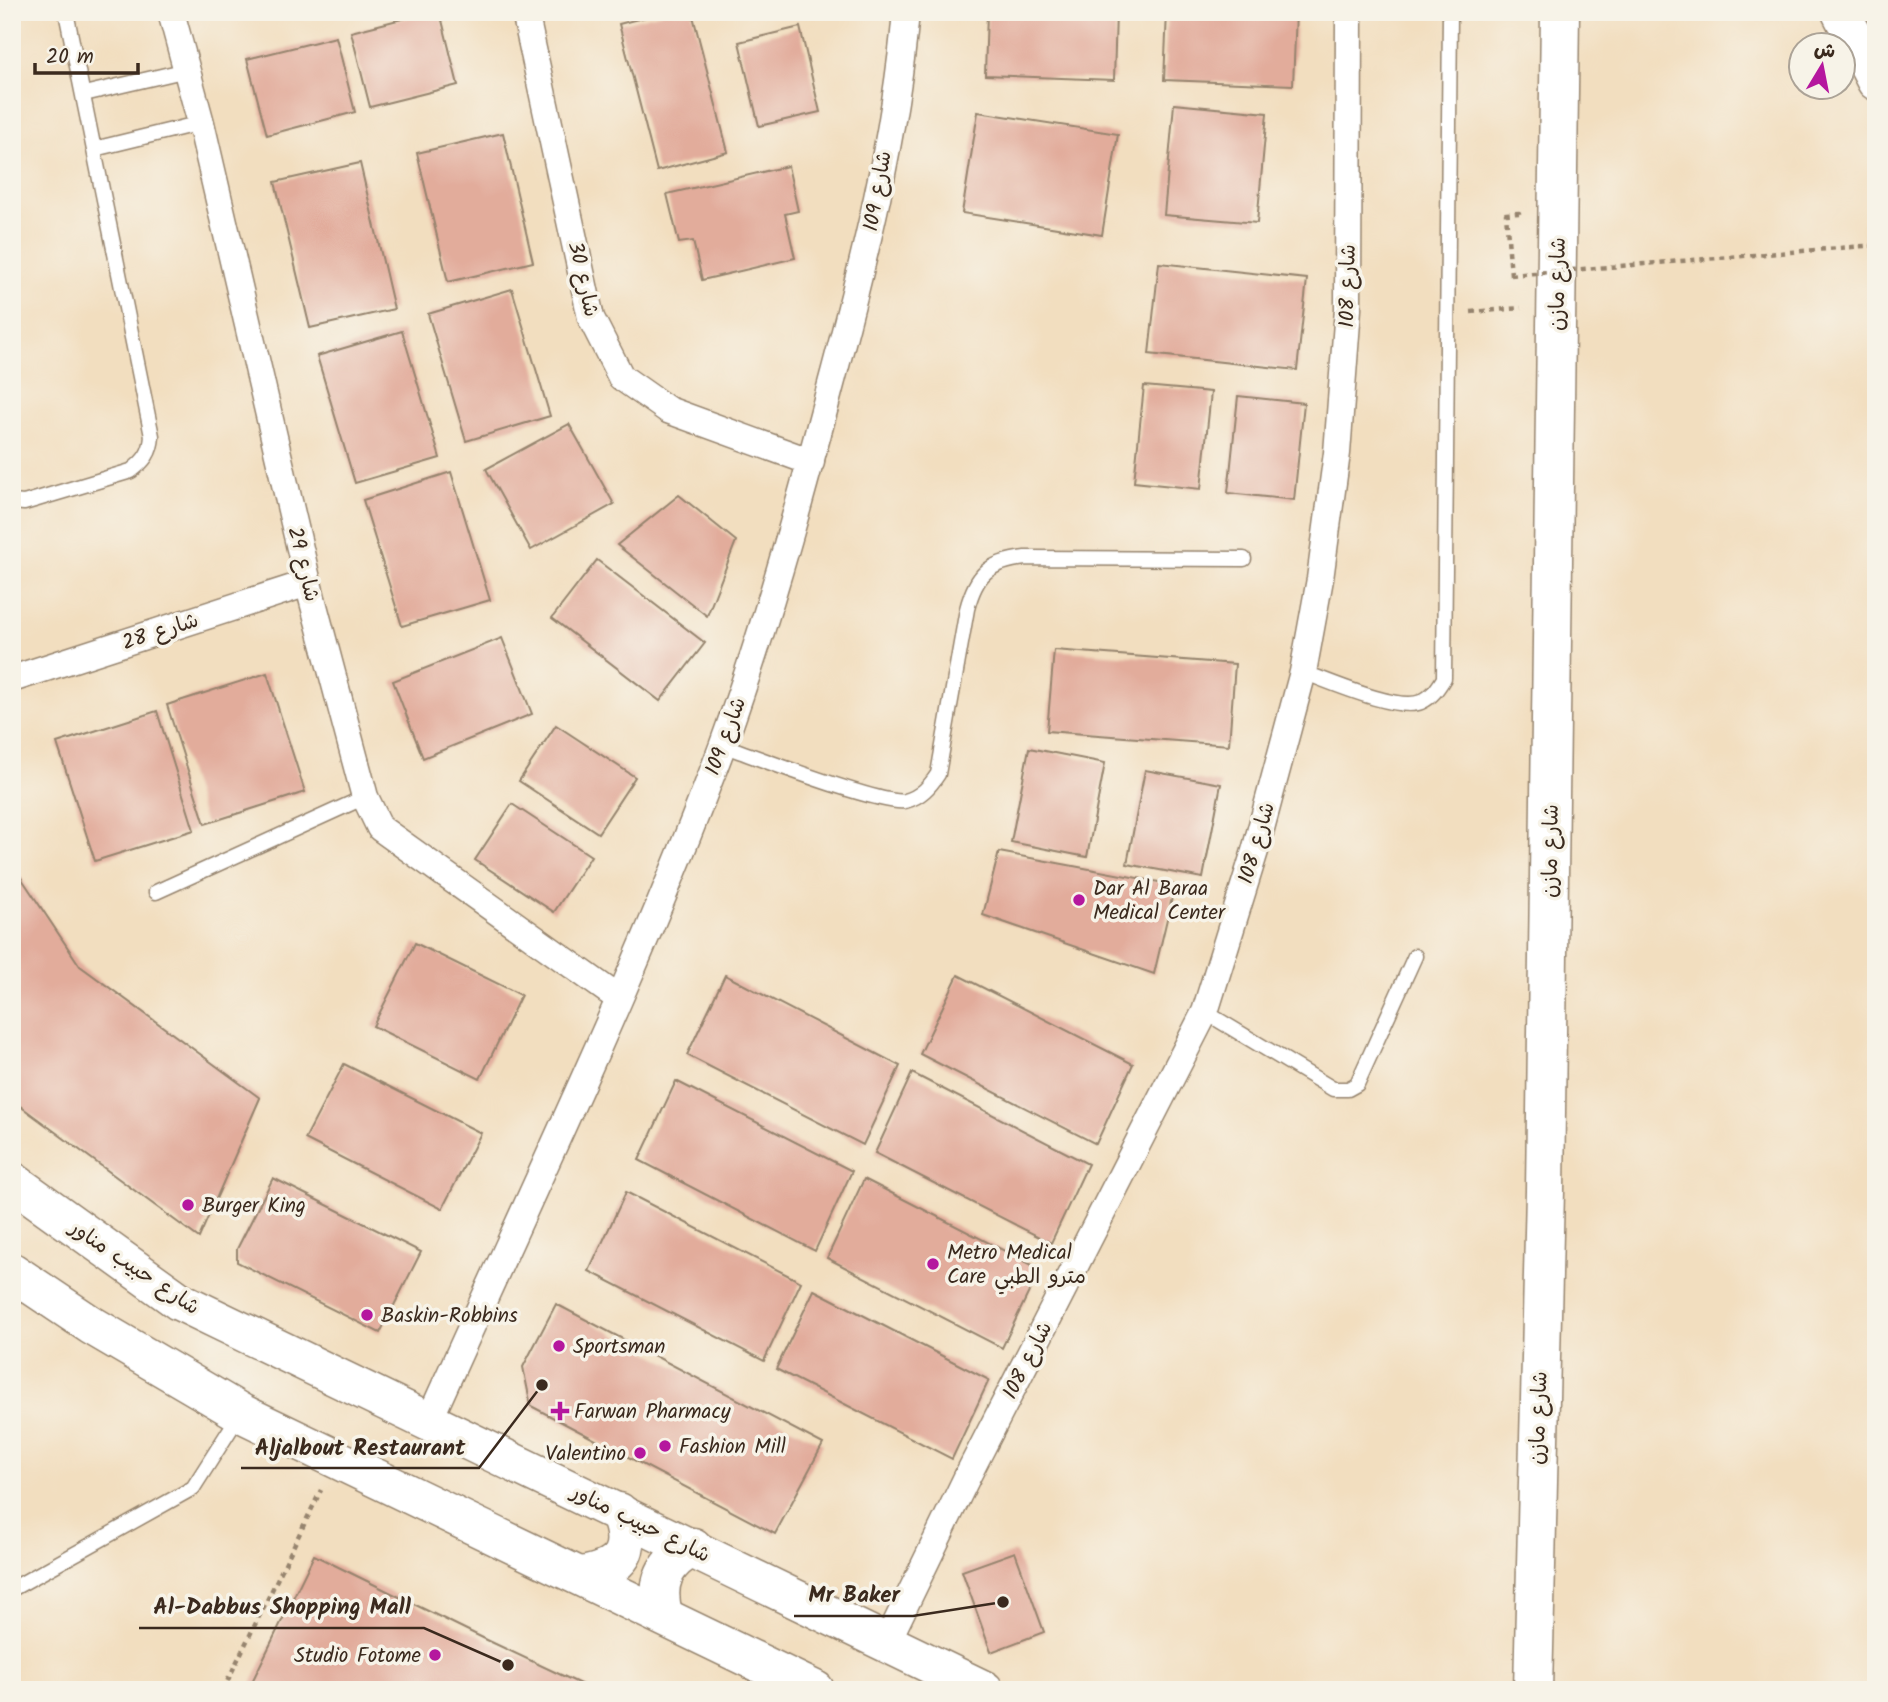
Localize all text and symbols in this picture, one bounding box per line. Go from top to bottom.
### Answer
scale bar [35,32,138,76]
north arrow [1786,32,1856,102]
text: ش [1812,35,1838,68]
text: 20 m [46,41,94,74]
street label: شارع 109 [855,148,902,234]
street label: شارع مازن [1541,237,1576,331]
street label: شارع 30 [558,238,607,320]
street label: شارع 108 [1331,244,1366,328]
street label: شارع 29 [277,523,328,605]
street label: شارع 28 [118,605,203,660]
street label: شارع 109 [697,693,756,780]
street label: شارع 108 [1230,799,1285,888]
street label: شارع مازن [1534,804,1569,898]
place label: Dar Al Baraa Medical Center [1093,873,1226,930]
marker: Dar Al Baraa Medical Center [1071,892,1087,908]
place label: Burger King [202,1190,306,1223]
marker: Burger King [180,1197,196,1213]
street label: شارع حبيب مناور [61,1211,206,1324]
place label: Metro Medical Care مترو الطبي [947,1237,1086,1295]
marker: Metro Medical Care مترو الطبي [925,1256,941,1272]
place label: Baskin-Robbins [381,1300,518,1333]
marker: Baskin-Robbins [359,1307,375,1323]
street label: شارع 108 [995,1316,1062,1405]
place label: Sportsman [573,1331,665,1364]
marker: Sportsman [551,1338,567,1354]
street label: شارع مازن [1521,1371,1558,1465]
place label: Farwan Pharmacy [574,1396,731,1429]
marker: Farwan Pharmacy [552,1403,568,1419]
callout: Aljalbout Restaurant [241,1424,479,1468]
text: Aljalbout Restaurant [255,1431,466,1467]
place label: Fashion Mill [679,1431,786,1464]
place label: Valentino [545,1438,626,1471]
marker: Fashion Mill [657,1438,673,1454]
marker: Valentino [632,1445,648,1461]
street label: شارع حبيب مناور [563,1475,716,1572]
callout: Mr Baker [794,1572,913,1616]
text: Mr Baker [808,1578,901,1614]
callout: Al-Dabbus Shopping Mall [139,1584,424,1628]
text: Al-Dabbus Shopping Mall [153,1590,412,1626]
place label: Studio Fotome [294,1640,422,1673]
marker: Studio Fotome [427,1647,443,1663]

